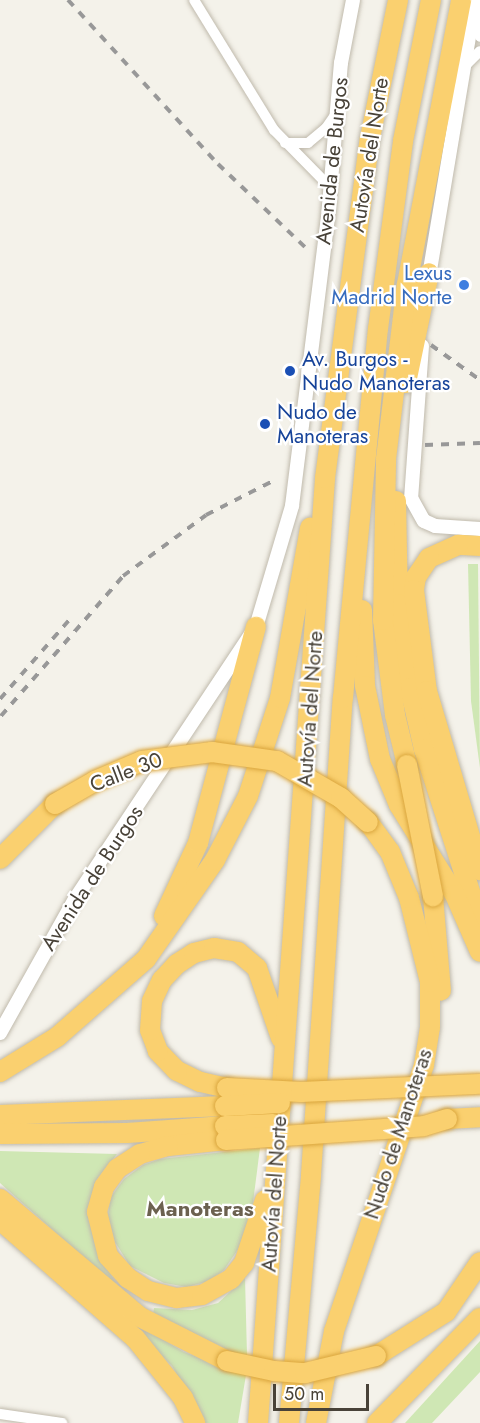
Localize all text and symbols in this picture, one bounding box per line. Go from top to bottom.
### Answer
street label: Avenida de Burgos [311,76,353,246]
street label: Autovía del Norte [344,76,394,234]
place label: Lexus Madrid Norte [331,260,452,310]
marker: Lexus Madrid Norte [457,278,471,292]
place label: Av. Burgos - Nudo Manoteras [302,346,450,396]
marker: Av. Burgos - Nudo Manoteras [283,364,297,378]
place label: Nudo de Manoteras [277,399,368,449]
marker: Nudo de Manoteras [258,417,272,431]
street label: Autovía del Norte [292,630,328,788]
street label: Calle 30 [86,747,166,797]
street label: Avenida de Burgos [36,801,148,955]
street label: Nudo de Manoteras [359,1046,437,1222]
street label: Autovía del Norte [256,1115,292,1273]
district label: Manoteras [146,1196,254,1222]
scale bar [276,1372,372,1410]
text: 50 m [284,1381,324,1407]

